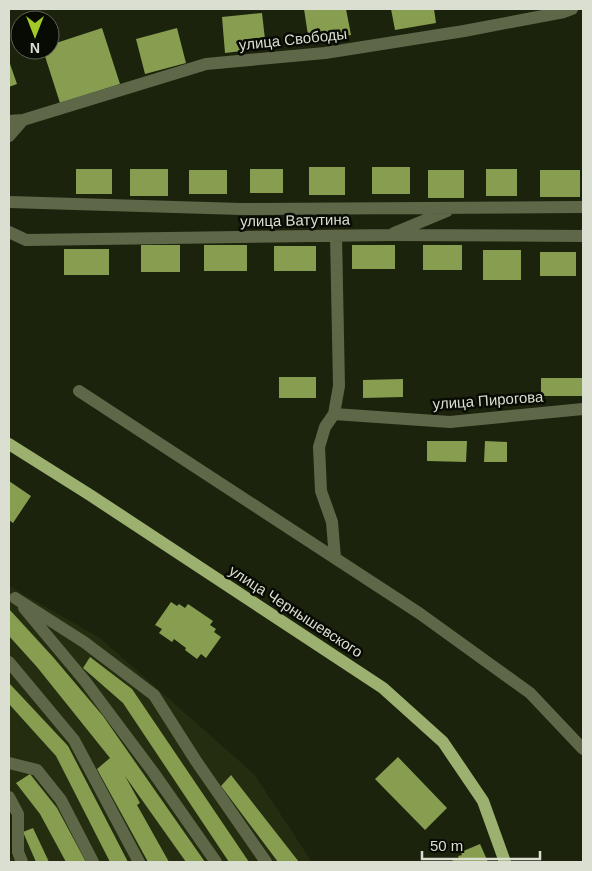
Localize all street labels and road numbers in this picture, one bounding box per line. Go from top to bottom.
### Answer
street label: улица Свободы [238,25,348,53]
street label: улица Ватутина [240,211,351,229]
street label: улица Пирогова [432,388,545,412]
street label: улица Чернышевского [226,562,366,660]

